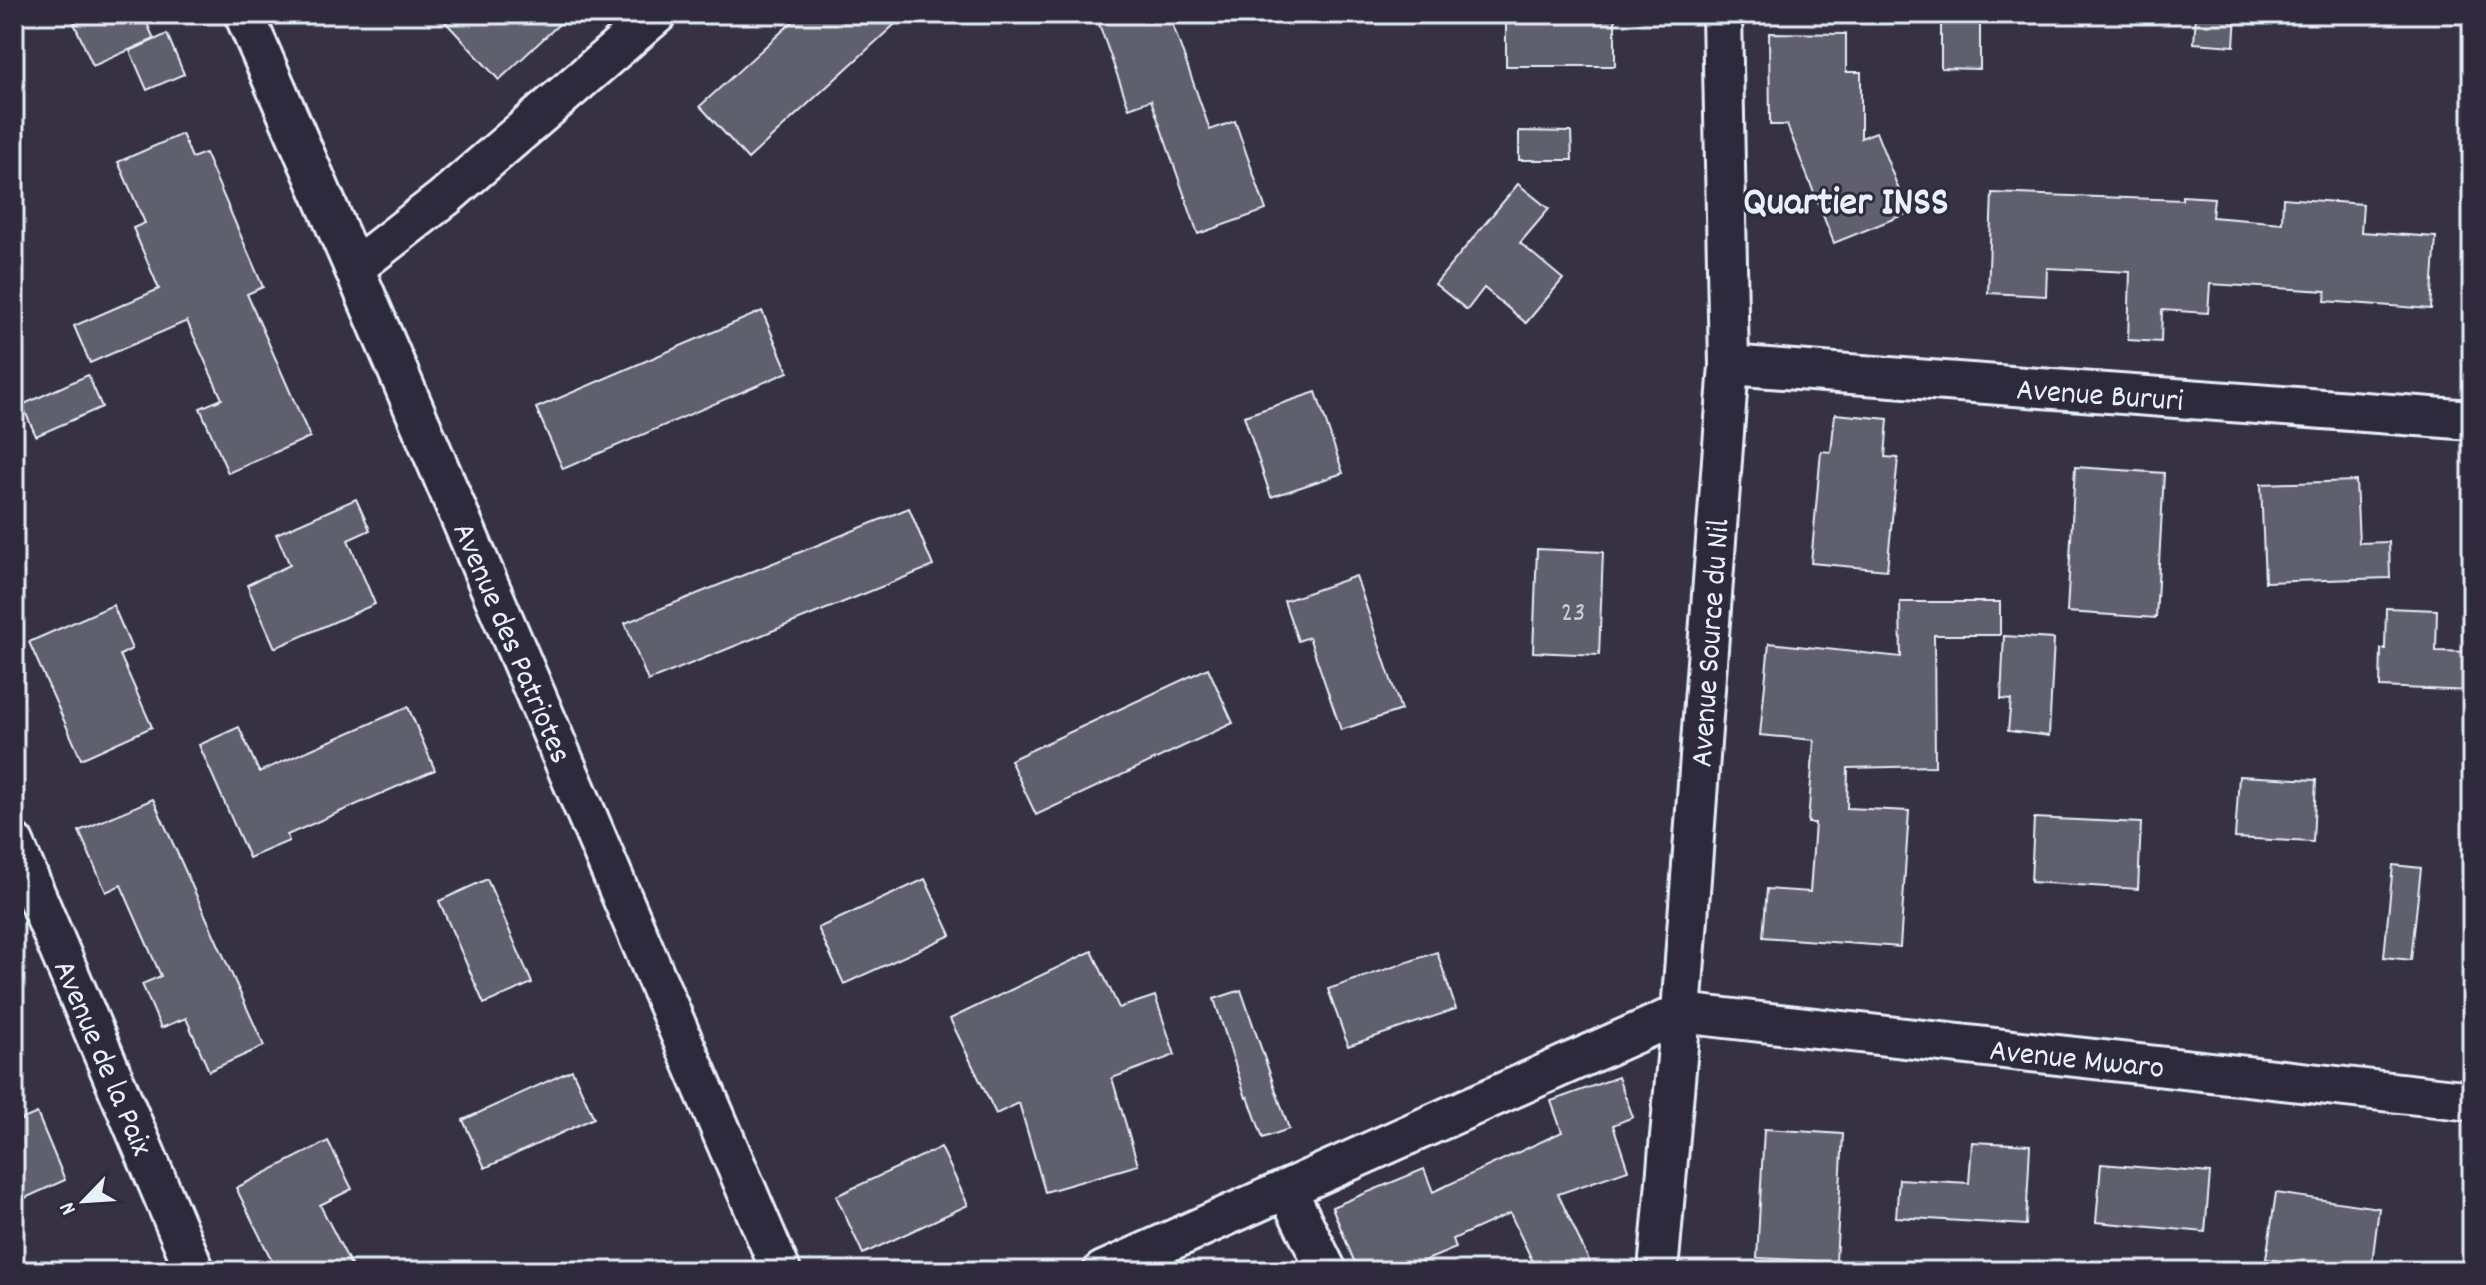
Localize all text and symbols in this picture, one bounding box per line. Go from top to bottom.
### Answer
district label: Quartier INSS [1743,177,1949,234]
street label: Avenue Bururi [2015,369,2185,427]
street label: Avenue des Patriotes [438,516,581,771]
street label: Avenue Source du Nil [1681,517,1745,769]
house number: 23 [1561,595,1585,635]
street label: Avenue de la Paix [38,954,162,1164]
street label: Avenue Mwaro [1987,1030,2166,1094]
north arrow [44,1161,124,1241]
text: N [53,1196,85,1219]

